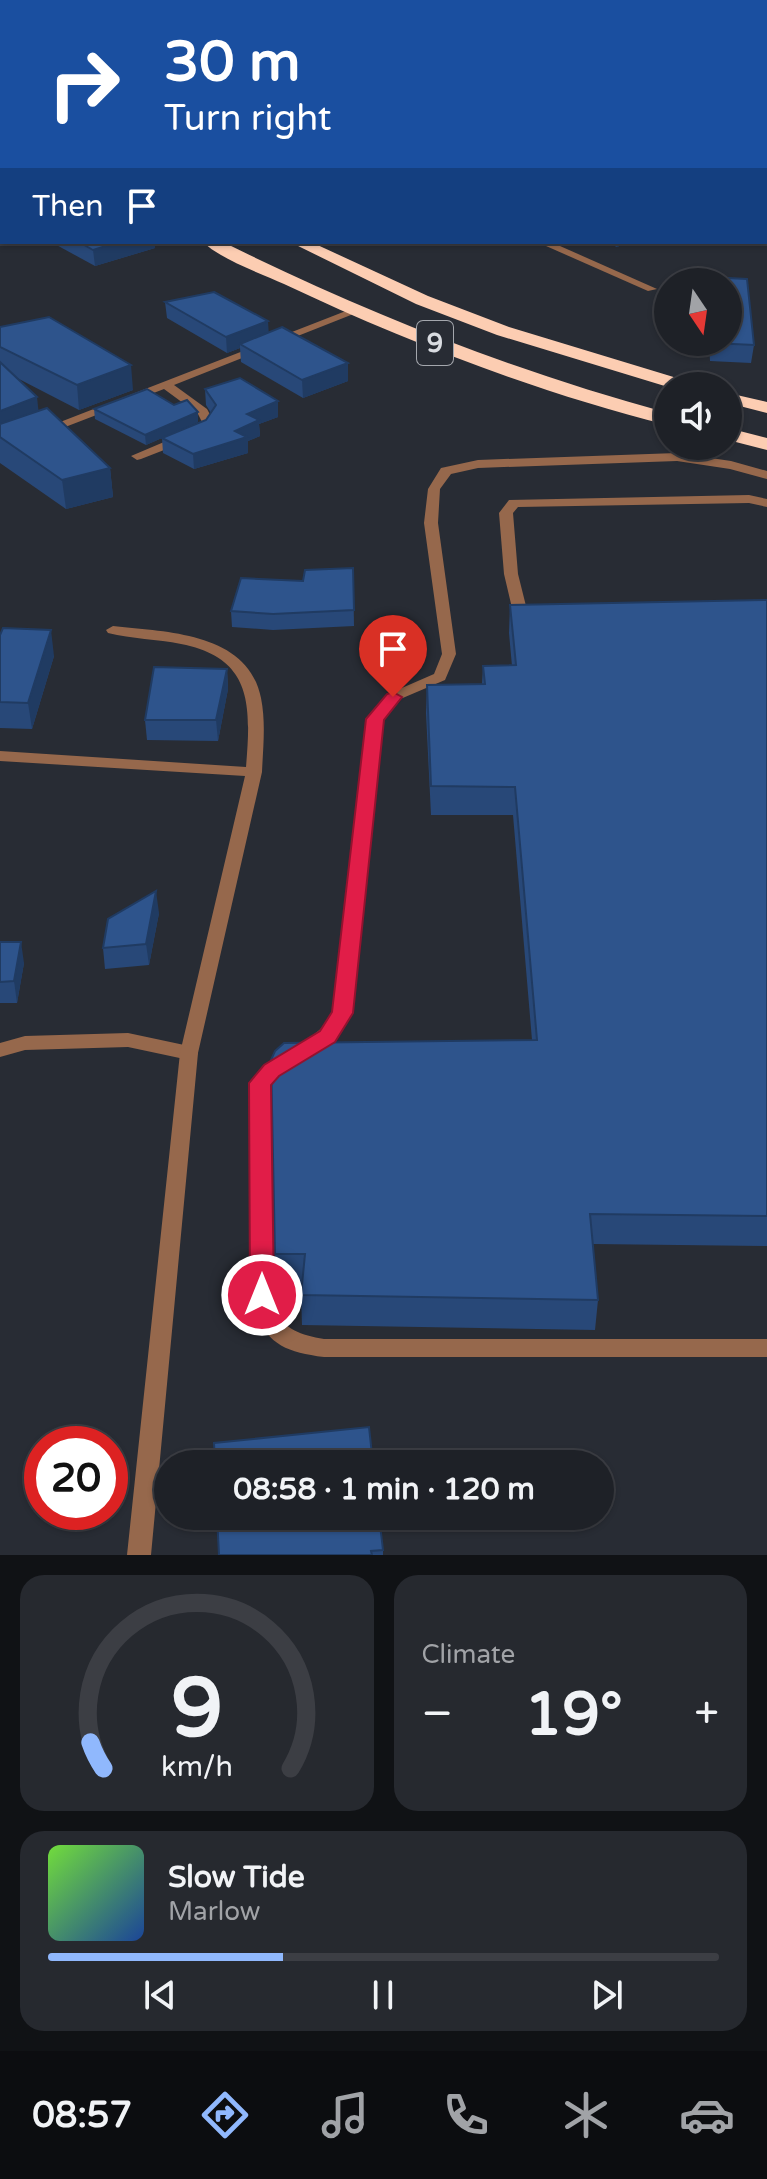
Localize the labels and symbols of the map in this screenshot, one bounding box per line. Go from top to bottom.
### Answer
north arrow [654,268,742,356]
road number: 9 [417,321,453,365]
pin [359,615,427,697]
position arrow [220,1253,304,1337]
speed limit sign: 20 [24,1426,128,1530]

